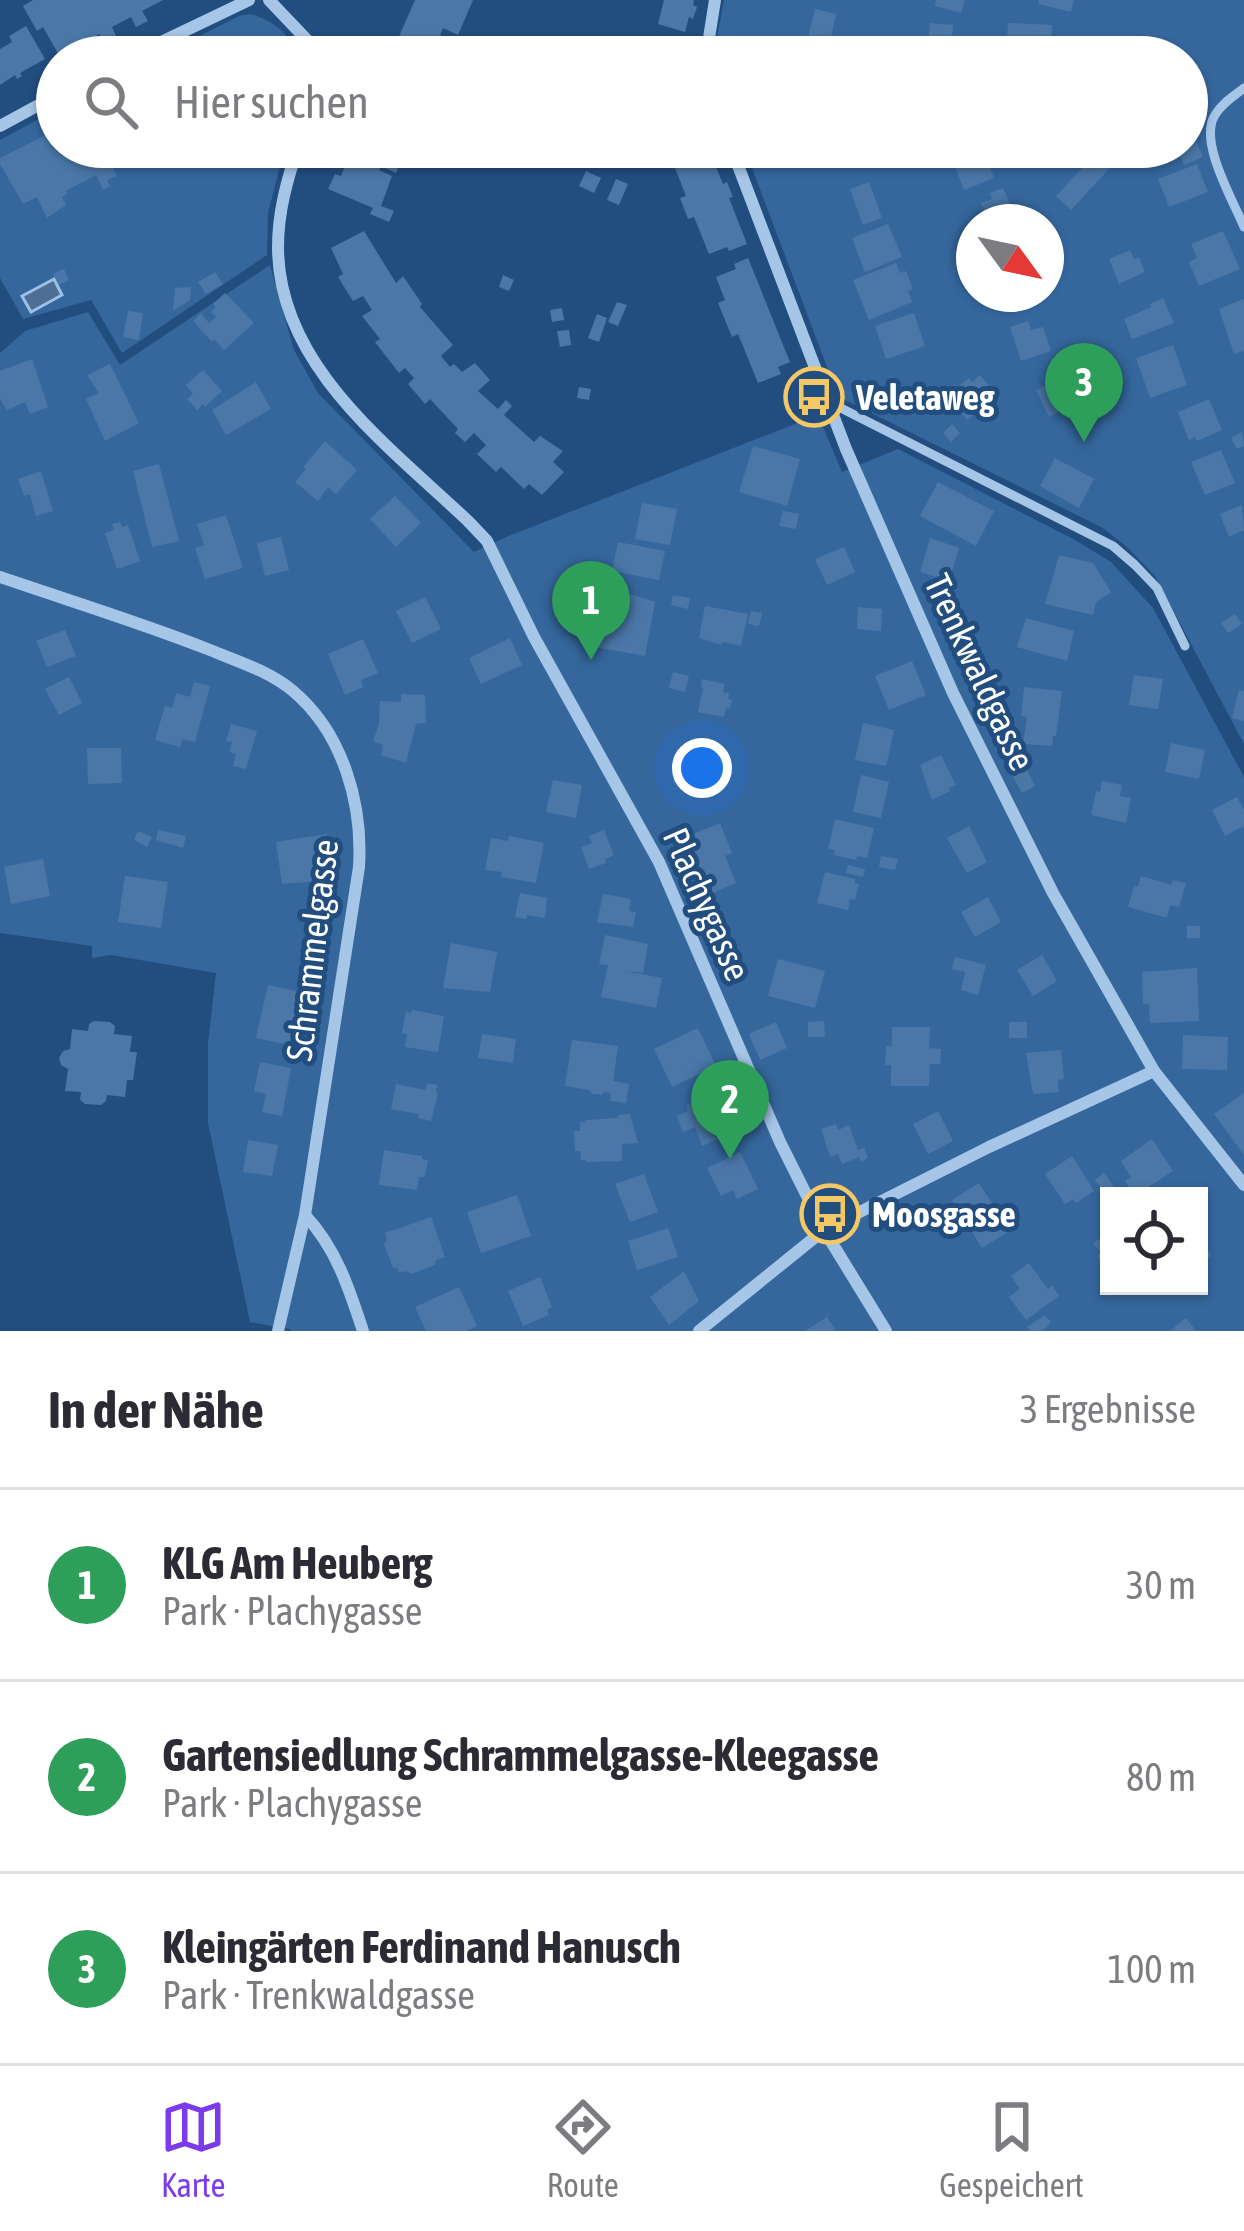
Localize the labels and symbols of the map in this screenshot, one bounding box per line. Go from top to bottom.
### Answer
north arrow [956,204,1064,312]
pin: 3 [1045,343,1123,442]
bus stop icon: Veletaweg [783,366,845,428]
place label: Veletaweg [855,376,995,418]
pin: 1 [552,561,630,660]
street label: Trenkwaldgasse [916,567,1044,777]
your location [672,738,732,798]
street label: Plachygasse [655,821,759,987]
street label: Schrammelgasse [278,837,346,1063]
pin: 2 [691,1060,769,1159]
bus stop icon: Moosgasse [799,1183,861,1245]
place label: Moosgasse [872,1193,1016,1235]

